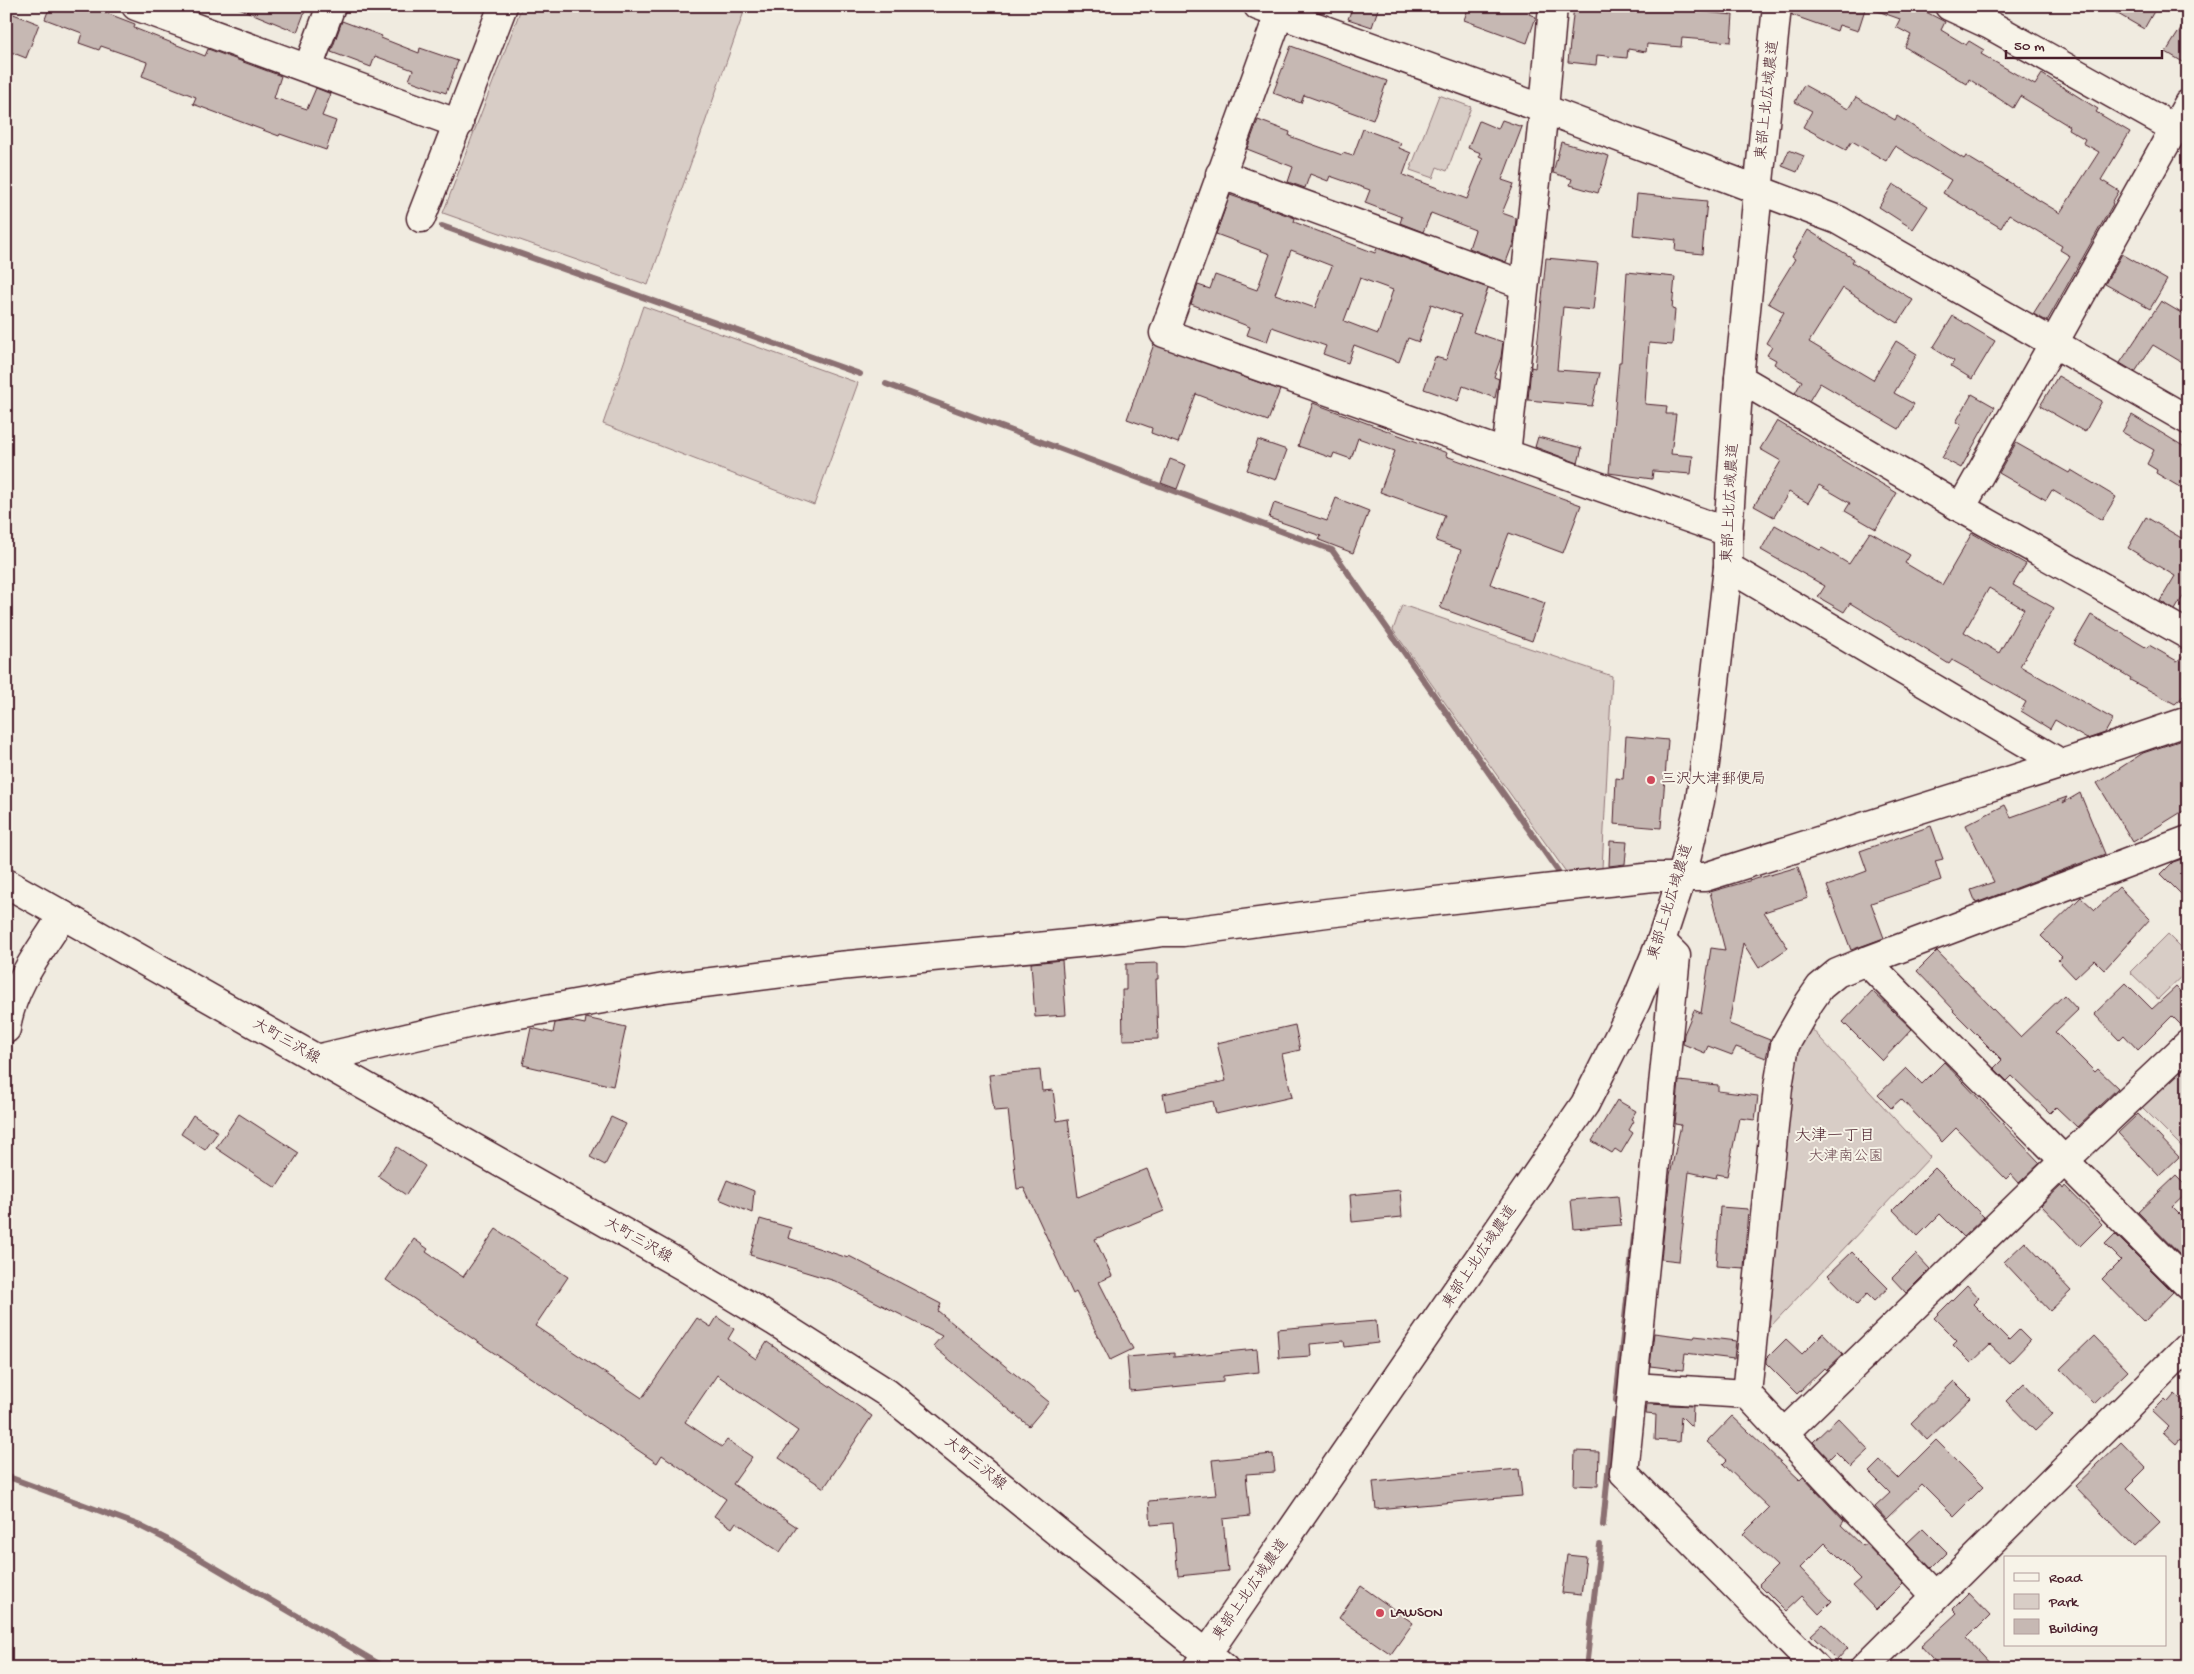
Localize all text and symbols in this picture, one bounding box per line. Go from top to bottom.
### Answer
scale bar [2006,28,2163,60]
text: 50 m [2014,38,2045,56]
street label: 東部上北広域農道 [1752,39,1783,161]
street label: 東部上北広域農道 [1718,443,1743,563]
place label: 三沢大津郵便局 [1661,770,1766,789]
marker: 三沢大津郵便局 [1645,774,1657,786]
street label: 東部上北広域農道 [1644,842,1697,962]
street label: 大町三沢線 [249,1015,323,1069]
district label: 大津一丁目 [1795,1126,1875,1147]
park label: 大津南公園 [1808,1147,1884,1166]
street label: 東部上北広域農道 [1438,1202,1521,1312]
street label: 大町三沢線 [601,1214,675,1268]
street label: 大町三沢線 [940,1433,1010,1495]
street label: 東部上北広域農道 [1208,1535,1293,1644]
legend [2004,1556,2166,1646]
text: Road [2049,1570,2083,1588]
text: Park [2048,1594,2079,1612]
place label: LAWSON [1390,1604,1443,1622]
marker: LAWSON [1374,1607,1386,1619]
text: Building [2048,1620,2098,1638]

